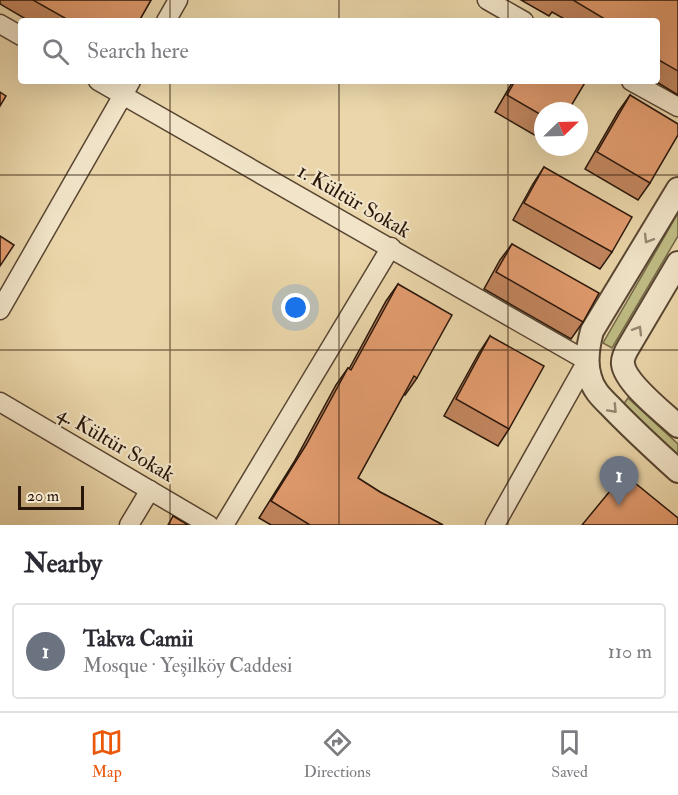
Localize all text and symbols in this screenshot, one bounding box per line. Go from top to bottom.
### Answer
search box [18,18,660,84]
icon: search [39,35,72,68]
text: Search here [87,37,189,65]
north arrow [534,102,588,156]
street label: 1. Kültür Sokak [292,158,416,244]
one-way arrow [643,233,655,243]
your location [281,293,310,322]
one-way arrow [631,326,642,336]
street label: 4. Kültür Sokak [53,400,179,488]
one-way arrow [606,403,617,413]
pin: 1 [600,456,638,506]
scale bar [18,483,84,510]
text: 20 m [27,486,59,506]
text: Nearby [24,548,102,580]
text: Takva Camii [83,625,193,653]
text: 1 [42,639,49,664]
text: 110 m [608,639,652,664]
text: Mosque · Yeşilköy Caddesi [83,653,292,678]
tab: Map [90,726,123,782]
tab: Directions [304,726,371,782]
tab: Saved [551,726,588,782]

